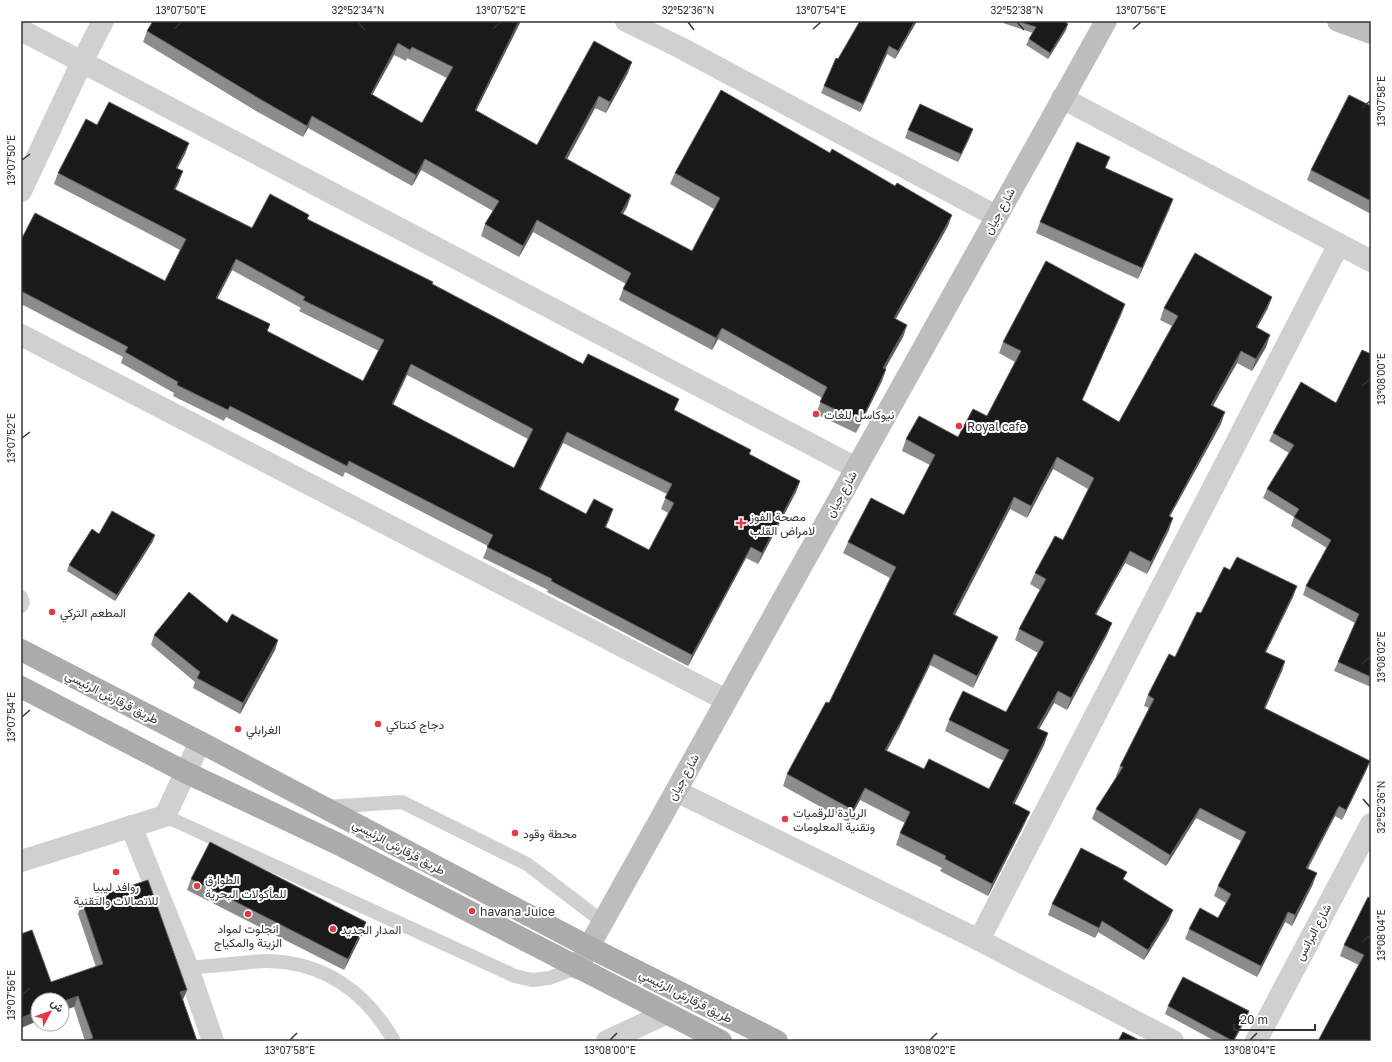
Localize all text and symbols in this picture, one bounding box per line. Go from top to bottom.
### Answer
text: 13°07'50"E [156,4,206,16]
text: 32°52'34"N [332,4,384,16]
text: 13°07'52"E [476,4,526,16]
text: 32°52'36"N [662,4,714,16]
text: 13°07'54"E [796,4,846,16]
text: 32°52'38"N [991,4,1043,16]
text: 13°07'56"E [1116,4,1166,16]
text: 13°07'58"E [1375,76,1387,126]
text: 13°07'50"E [5,135,17,185]
street label: شارع جيان [980,185,1020,238]
text: 13°08'00"E [1375,353,1387,405]
place label: نيوكاسل للغات [824,407,895,423]
marker: نيوكاسل للغات [811,409,821,419]
text: 13°07'52"E [5,413,17,463]
place label: Royal cafe [967,419,1027,434]
marker: Royal cafe [954,421,964,431]
street label: شارع جيان [822,468,862,521]
place label: مصحة الفوز لامراض القلب [749,509,815,539]
marker: مصحة الفوز لامراض القلب [735,517,747,529]
place label: المطعم التركي [60,605,126,623]
marker: المطعم التركي [47,607,57,617]
text: 13°08'02"E [1375,631,1387,683]
street label: طريق قرقارش الرئيسي [61,667,161,730]
text: 13°07'54"E [5,692,17,742]
place label: دجاج كنتاكي [386,717,444,735]
marker: دجاج كنتاكي [373,719,383,729]
place label: الغرابلي [246,722,281,740]
marker: الغرابلي [233,724,243,734]
street label: شارع جيان [664,751,704,804]
text: 32°52'36"N [1375,781,1387,833]
place label: الريادة للرقميات وتقنية المعلومات [793,805,875,835]
marker: الريادة للرقميات وتقنية المعلومات [780,814,790,824]
street label: طريق قرقارش الرئيسي [349,816,448,880]
place label: محطة وقود [523,826,577,842]
marker: محطة وقود [510,828,520,838]
marker: روافد ليبيا للاتصالات والتقنية [111,867,121,877]
place label: الطوارق للمأكولات البحرية [205,872,286,902]
place label: روافد ليبيا للاتصالات والتقنية [74,879,158,909]
marker: الطوارق للمأكولات البحرية [192,881,202,891]
street label: شارع البرانس [1292,901,1336,964]
place label: havana Juice [480,904,555,919]
marker: havana Juice [467,906,477,916]
marker: انجلوت لمواد الزينة والمكياج [243,909,253,919]
text: 13°08'04"E [1375,909,1387,961]
place label: انجلوت لمواد الزينة والمكياج [214,921,282,952]
place label: المدار الجديد [341,922,401,938]
marker: المدار الجديد [328,924,338,934]
street label: طريق قرقارش الرئيسي [635,966,735,1029]
text: 13°07'56"E [5,970,17,1020]
north arrow [30,992,70,1032]
text: ش [48,996,67,1015]
scale bar [1234,1006,1315,1032]
text: 20 m [1240,1012,1268,1027]
text: 13°07'58"E [265,1044,315,1056]
text: 13°08'00"E [584,1044,636,1056]
text: 13°08'02"E [904,1044,956,1056]
text: 13°08'04"E [1224,1044,1276,1056]

